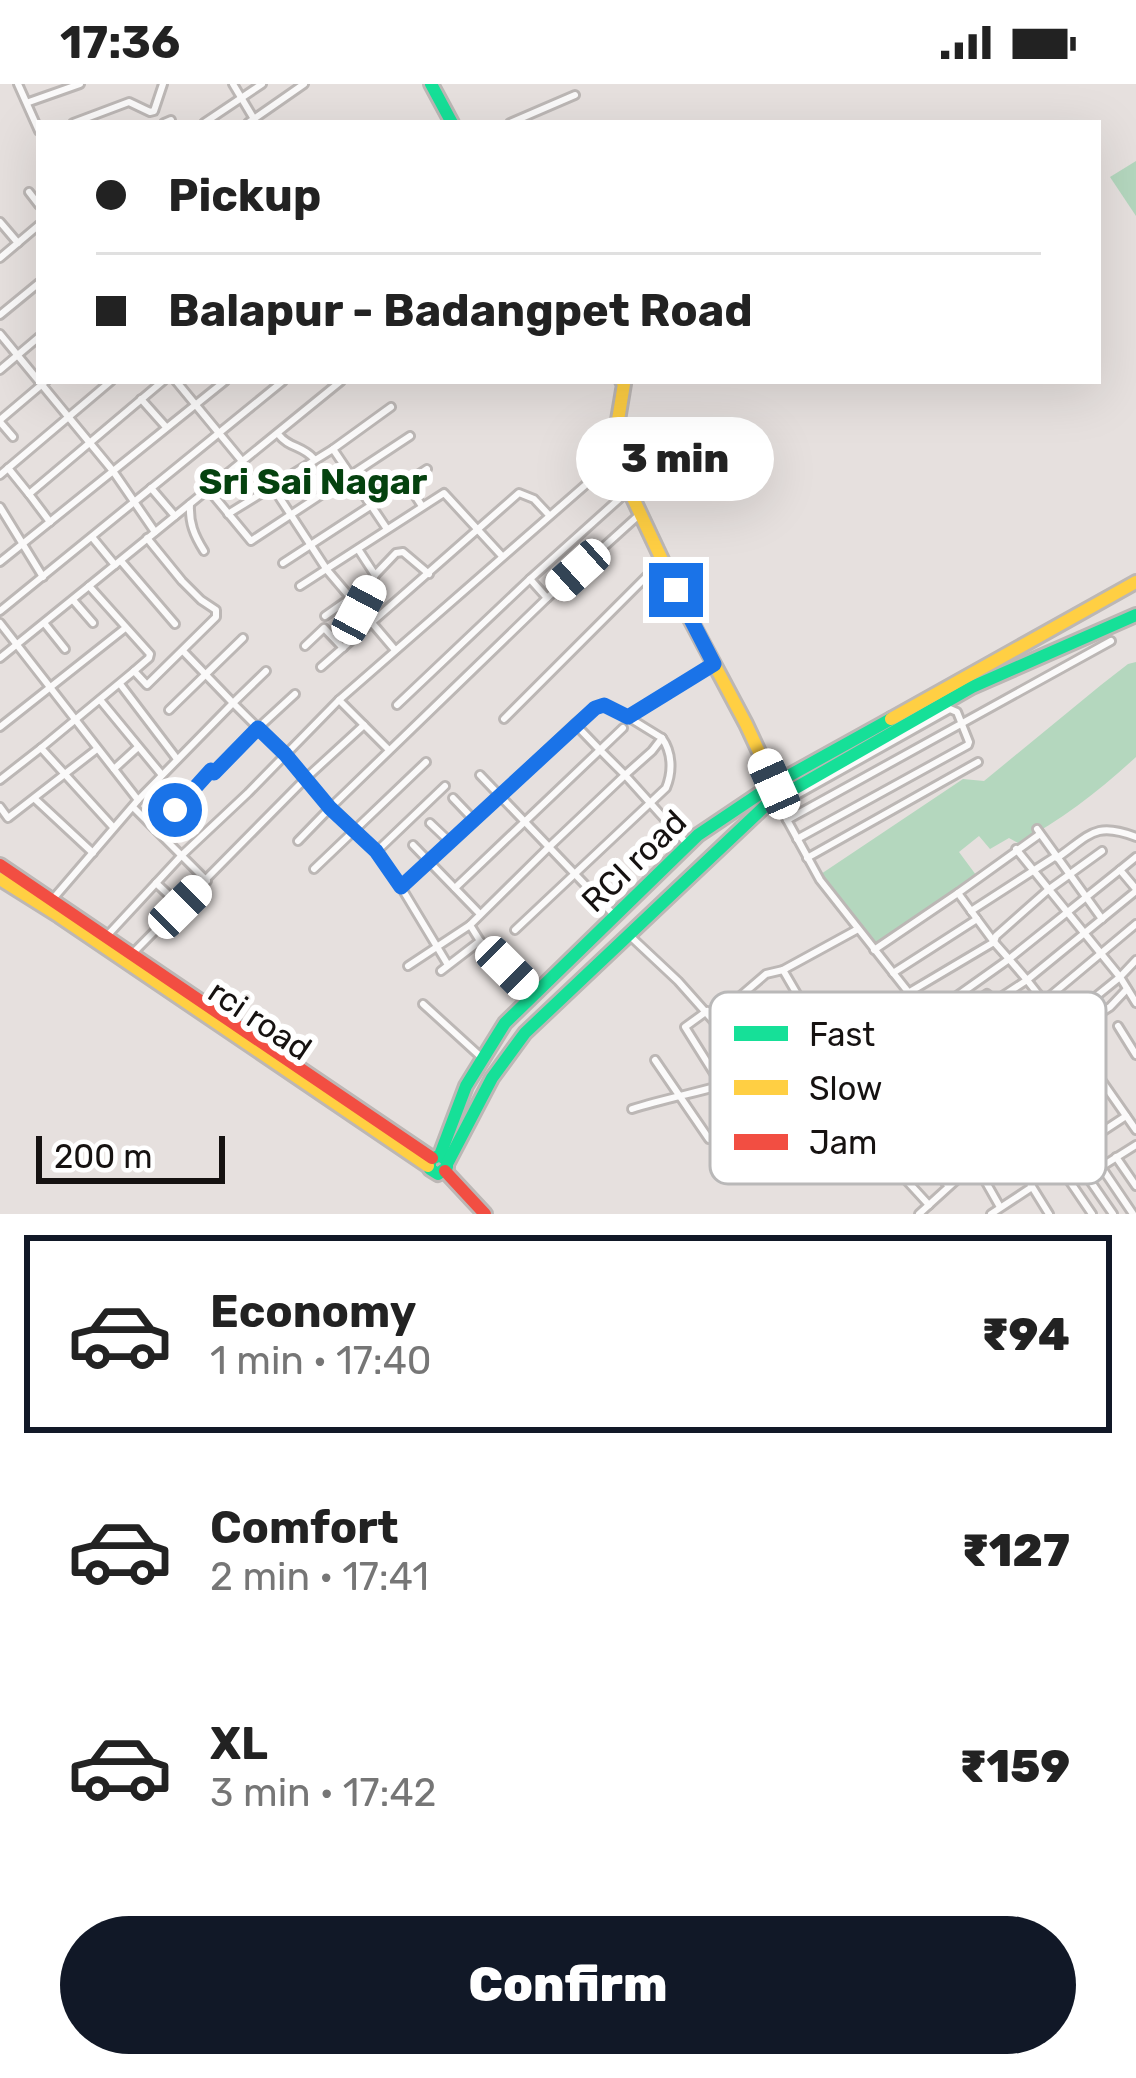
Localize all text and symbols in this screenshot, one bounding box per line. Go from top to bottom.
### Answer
text: 17:36 [60,16,180,69]
text: Pickup [168,169,321,222]
text: Balapur - Badangpet Road [168,284,753,337]
callout: 3 min [577,416,775,500]
text: 3 min [621,436,729,482]
district label: Sri Sai Nagar [199,460,427,503]
car [539,533,617,607]
route end [649,563,703,617]
car [326,570,392,650]
car [743,744,805,824]
route start [148,783,202,837]
street label: RCI road [574,802,694,920]
car [142,869,218,945]
car [469,930,545,1006]
street label: rci road [201,972,319,1068]
legend [710,992,1106,1184]
text: Fast [809,1015,875,1054]
text: Slow [809,1069,883,1108]
text: Jam [809,1123,877,1162]
scale bar [36,1130,225,1183]
text: 200 m [54,1137,153,1176]
icon: car [66,1280,174,1388]
text: Economy [210,1285,416,1338]
text: ₹94 [981,1308,1070,1361]
text: 1 min · 17:40 [210,1338,432,1384]
icon: car [66,1496,174,1604]
text: Comfort [210,1501,399,1554]
text: ₹127 [962,1524,1070,1577]
text: 2 min · 17:41 [210,1554,429,1600]
icon: car [66,1712,174,1820]
text: XL [210,1717,268,1770]
text: ₹159 [959,1740,1070,1793]
text: 3 min · 17:42 [210,1770,437,1816]
button: Confirm [60,1916,1076,2054]

